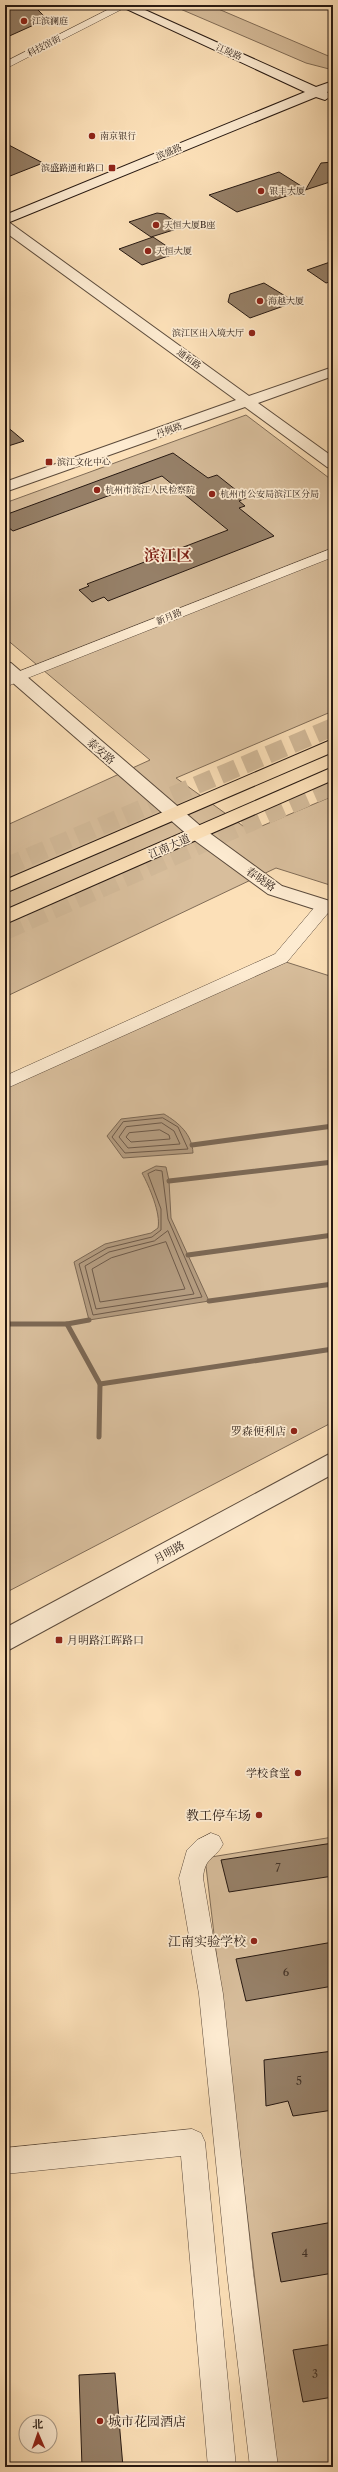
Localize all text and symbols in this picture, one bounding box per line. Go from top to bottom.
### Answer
place label: 江滨澜庭 [32,15,68,26]
marker: 江滨澜庭 [19,16,29,26]
street label: 科技馆街 [25,32,62,59]
street label: 江陵路 [215,41,244,62]
place label: 南京银行 [100,130,136,141]
marker: 南京银行 [87,131,97,141]
street label: 滨盛路 [154,141,183,162]
place label: 滨盛路通和路口 [41,162,104,173]
marker: 滨盛路通和路口 [107,163,117,173]
place label: 银丰大厦 [269,185,305,196]
marker: 银丰大厦 [256,186,266,196]
place label: 天恒大厦B座 [164,219,215,230]
marker: 天恒大厦B座 [151,220,161,230]
place label: 天恒大厦 [156,245,192,256]
marker: 天恒大厦 [143,246,153,256]
place label: 海越大厦 [268,295,304,306]
marker: 海越大厦 [255,296,265,306]
place label: 滨江区出入境大厅 [172,327,244,338]
marker: 滨江区出入境大厅 [247,328,257,338]
street label: 通和路 [175,346,203,371]
street label: 丹枫路 [154,420,183,439]
place label: 滨江文化中心 [57,456,111,467]
marker: 滨江文化中心 [44,457,54,467]
place label: 杭州市滨江人民检察院 [105,484,195,495]
marker: 杭州市滨江人民检察院 [92,485,102,495]
place label: 杭州市公安局滨江区分局 [220,488,319,499]
marker: 杭州市公安局滨江区分局 [207,489,217,499]
district label: 滨江区 [144,545,192,565]
street label: 新月路 [154,606,183,627]
street label: 泰安路 [84,735,118,767]
street label: 江南大道 [146,831,192,861]
street label: 春晓路 [243,864,279,894]
place label: 罗森便利店 [231,1424,286,1438]
marker: 罗森便利店 [289,1426,299,1436]
street label: 月明路 [151,1538,187,1566]
place label: 月明路江晖路口 [67,1633,144,1647]
marker: 月明路江晖路口 [54,1635,64,1645]
place label: 学校食堂 [246,1766,290,1780]
marker: 学校食堂 [293,1768,303,1778]
place label: 教工停车场 [186,1807,251,1823]
marker: 教工停车场 [254,1810,264,1820]
house number: 7 [275,1861,281,1875]
place label: 江南实验学校 [168,1933,246,1949]
marker: 江南实验学校 [249,1936,259,1946]
house number: 6 [283,1965,290,1979]
house number: 5 [296,2074,302,2088]
house number: 4 [302,2246,308,2260]
house number: 3 [312,2367,318,2381]
place label: 城市花园酒店 [108,2413,186,2429]
north arrow [18,2414,58,2454]
marker: 城市花园酒店 [95,2416,105,2426]
text: 北 [32,2417,43,2431]

